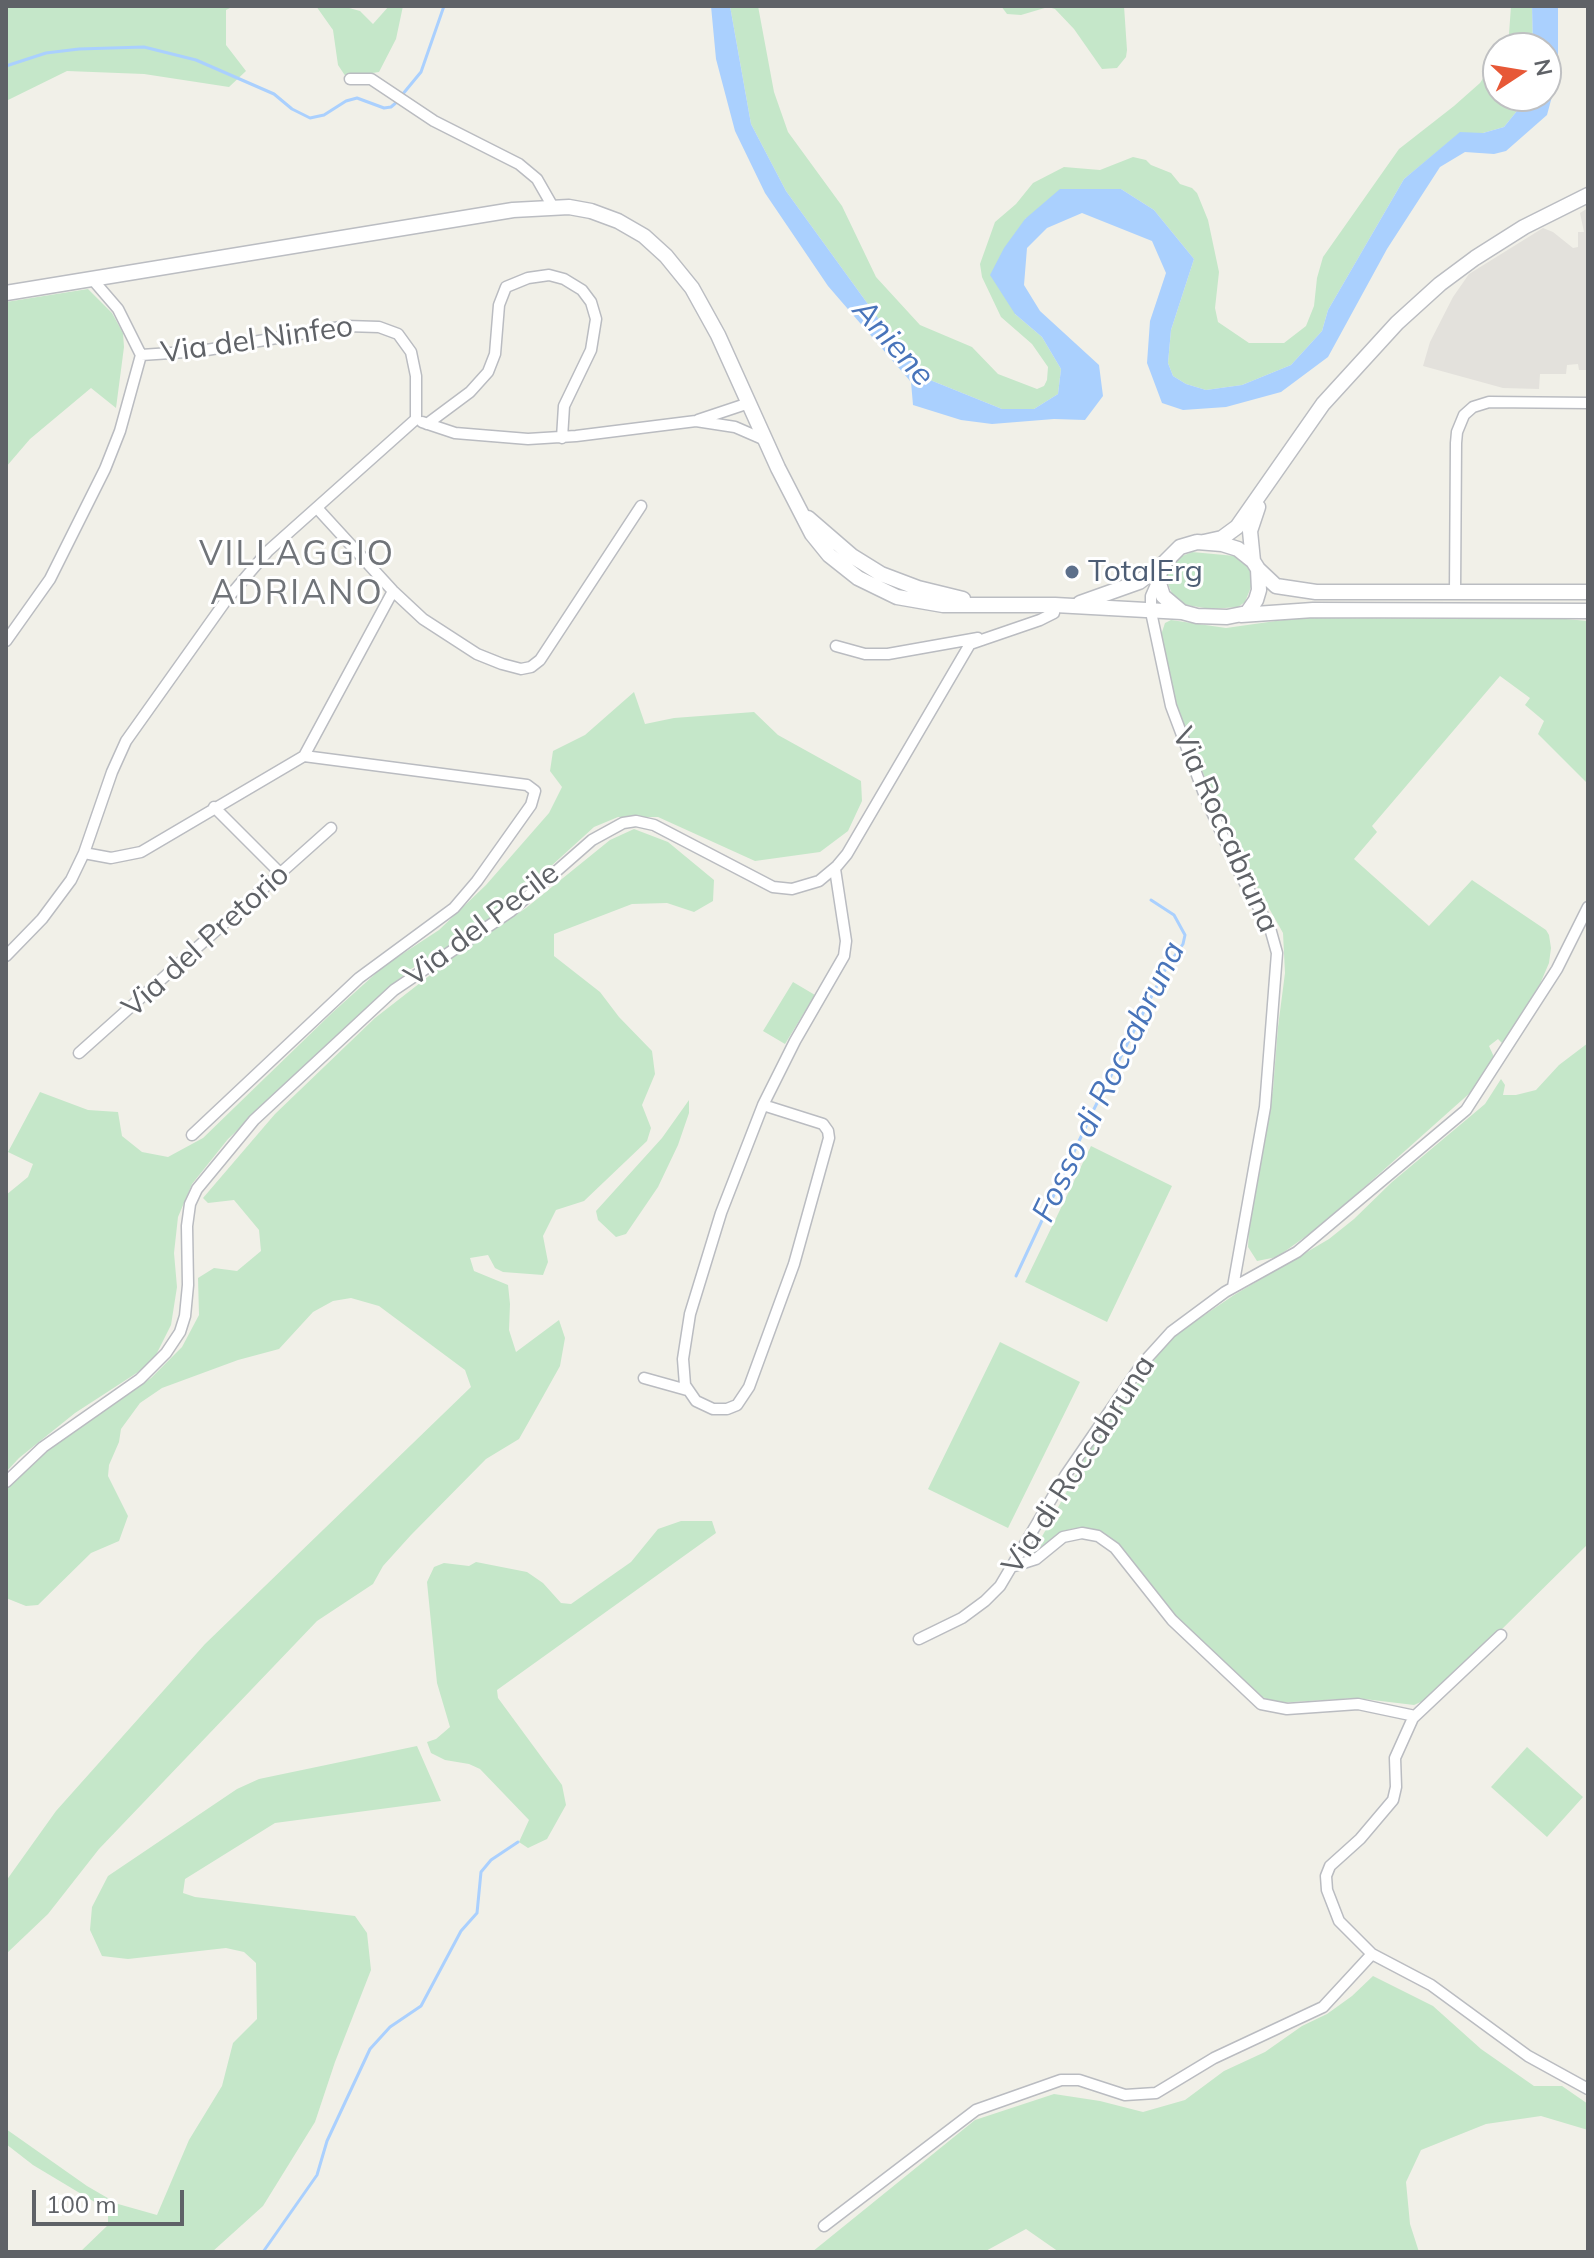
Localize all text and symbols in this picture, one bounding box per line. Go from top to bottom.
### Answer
north arrow [1482,32,1562,112]
text: N [1528,56,1559,78]
water label: Aniene [844,292,942,394]
street label: Via del Ninfeo [159,309,355,371]
district label: VILLAGGIO ADRIANO [199,535,395,614]
place label: TotalErg [1088,554,1203,590]
marker: TotalErg [1063,563,1081,581]
street label: Via Roccabruna [1164,722,1286,938]
street label: Via del Pecile [398,855,566,995]
street label: Via del Pretorio [115,857,297,1025]
water label: Fosso di Roccabruna [1024,936,1194,1228]
street label: Via di Roccabruna [995,1349,1163,1581]
scale bar [36,2174,188,2224]
text: 100 m [46,2189,117,2219]

